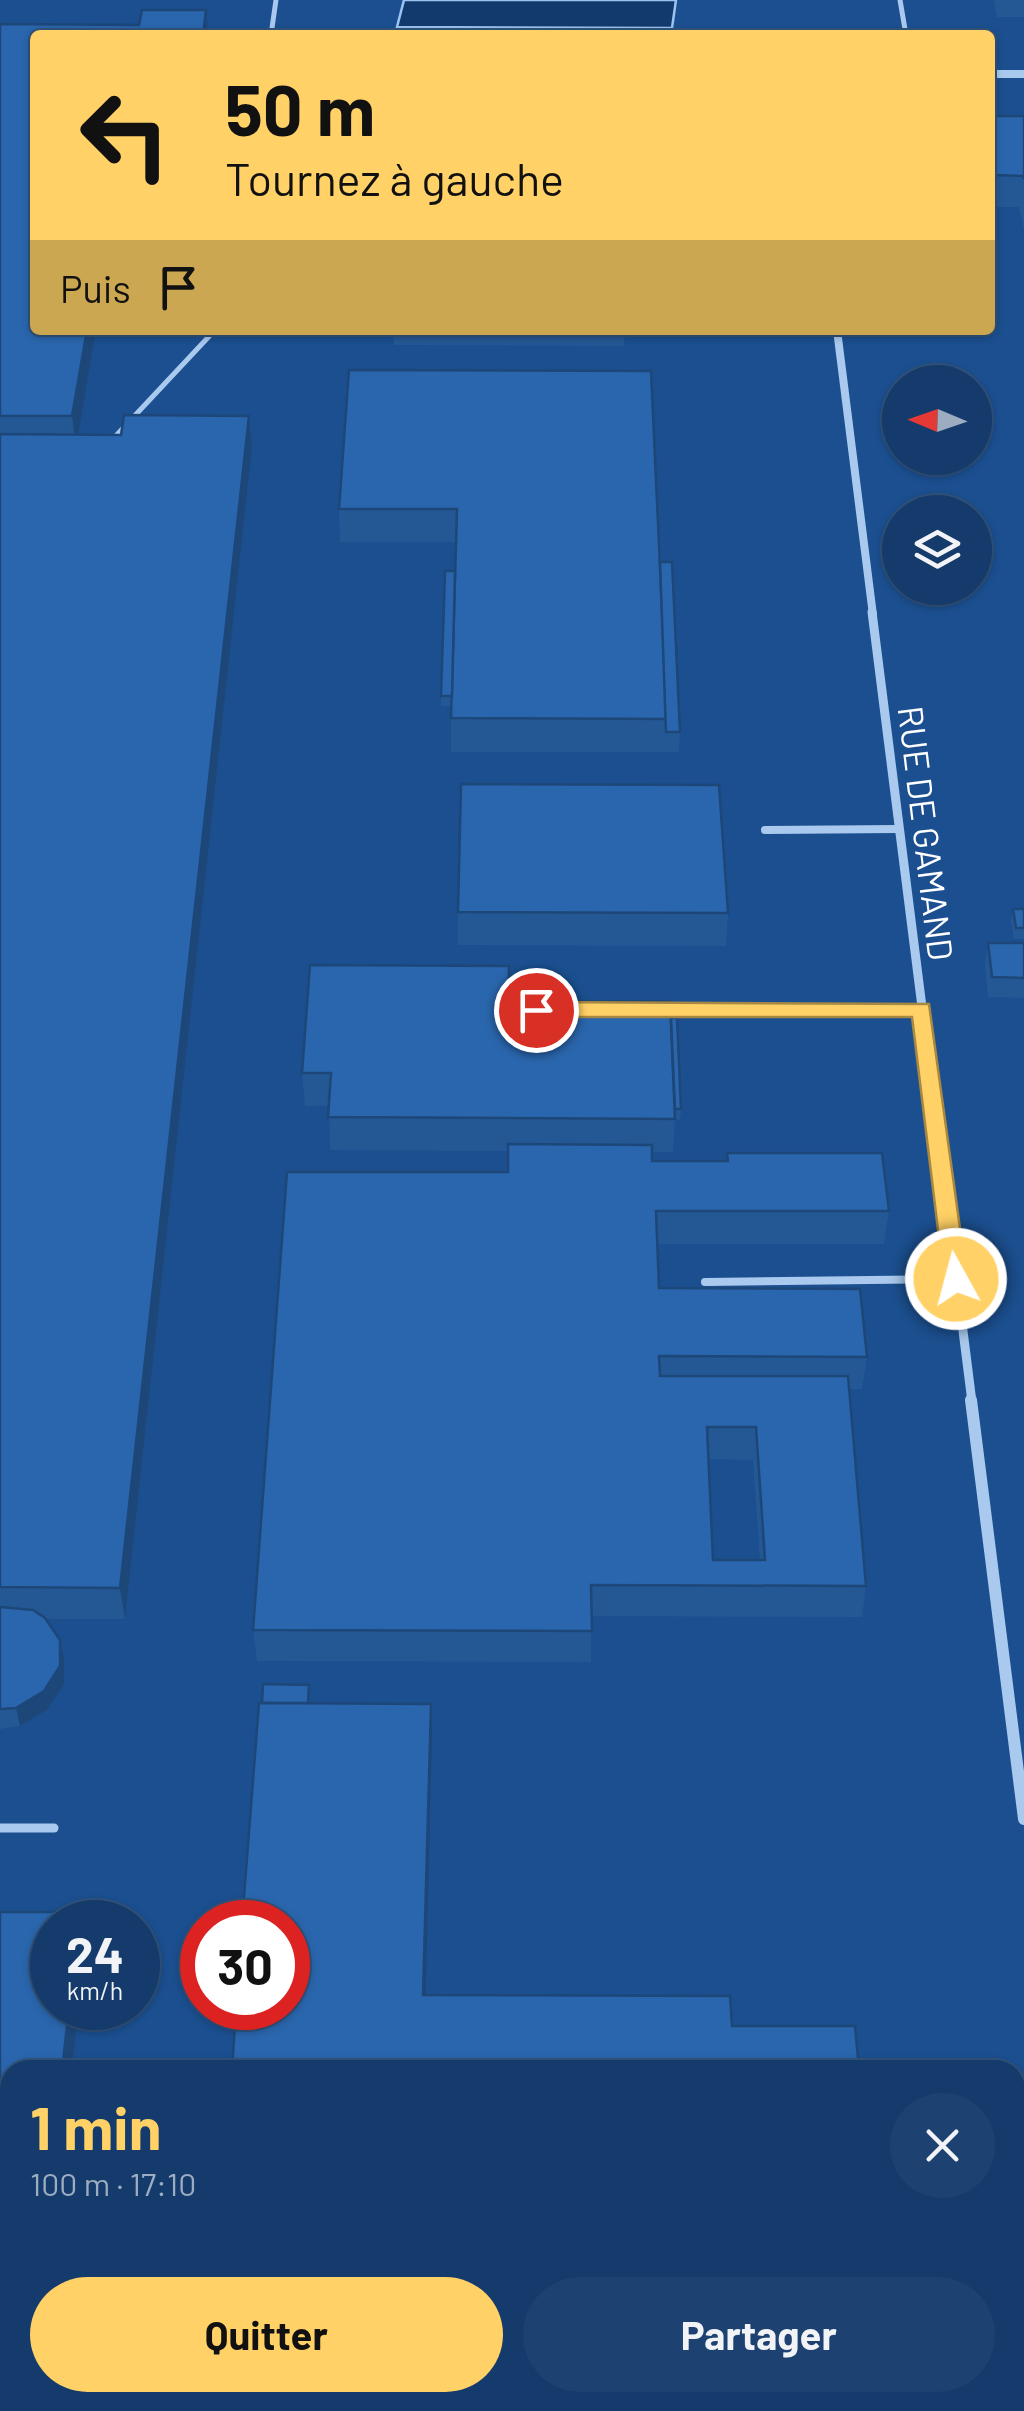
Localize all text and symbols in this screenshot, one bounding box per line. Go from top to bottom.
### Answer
text: 50 m [225,66,375,150]
icon: left [60,70,190,200]
text: Tournez à gauche [225,151,564,205]
icon: arrive [151,260,206,315]
text: Puis [60,265,131,311]
north arrow [882,365,992,475]
map controls [882,365,992,605]
button: layers [882,495,992,605]
street label: RUE DE GAMAND [891,703,963,963]
pin [494,968,579,1053]
icon: arrive [509,983,564,1038]
position arrow [904,1227,1008,1331]
speed limit sign: 30 [180,1900,310,2030]
text: 24 [66,1923,124,1983]
text: km/h [67,1975,123,2005]
text: 1 min [30,2090,161,2162]
button: close [890,2093,995,2198]
text: 100 m · 17:10 [30,2164,196,2202]
button: Quitter [30,2277,503,2392]
button: Partager [523,2277,995,2392]

